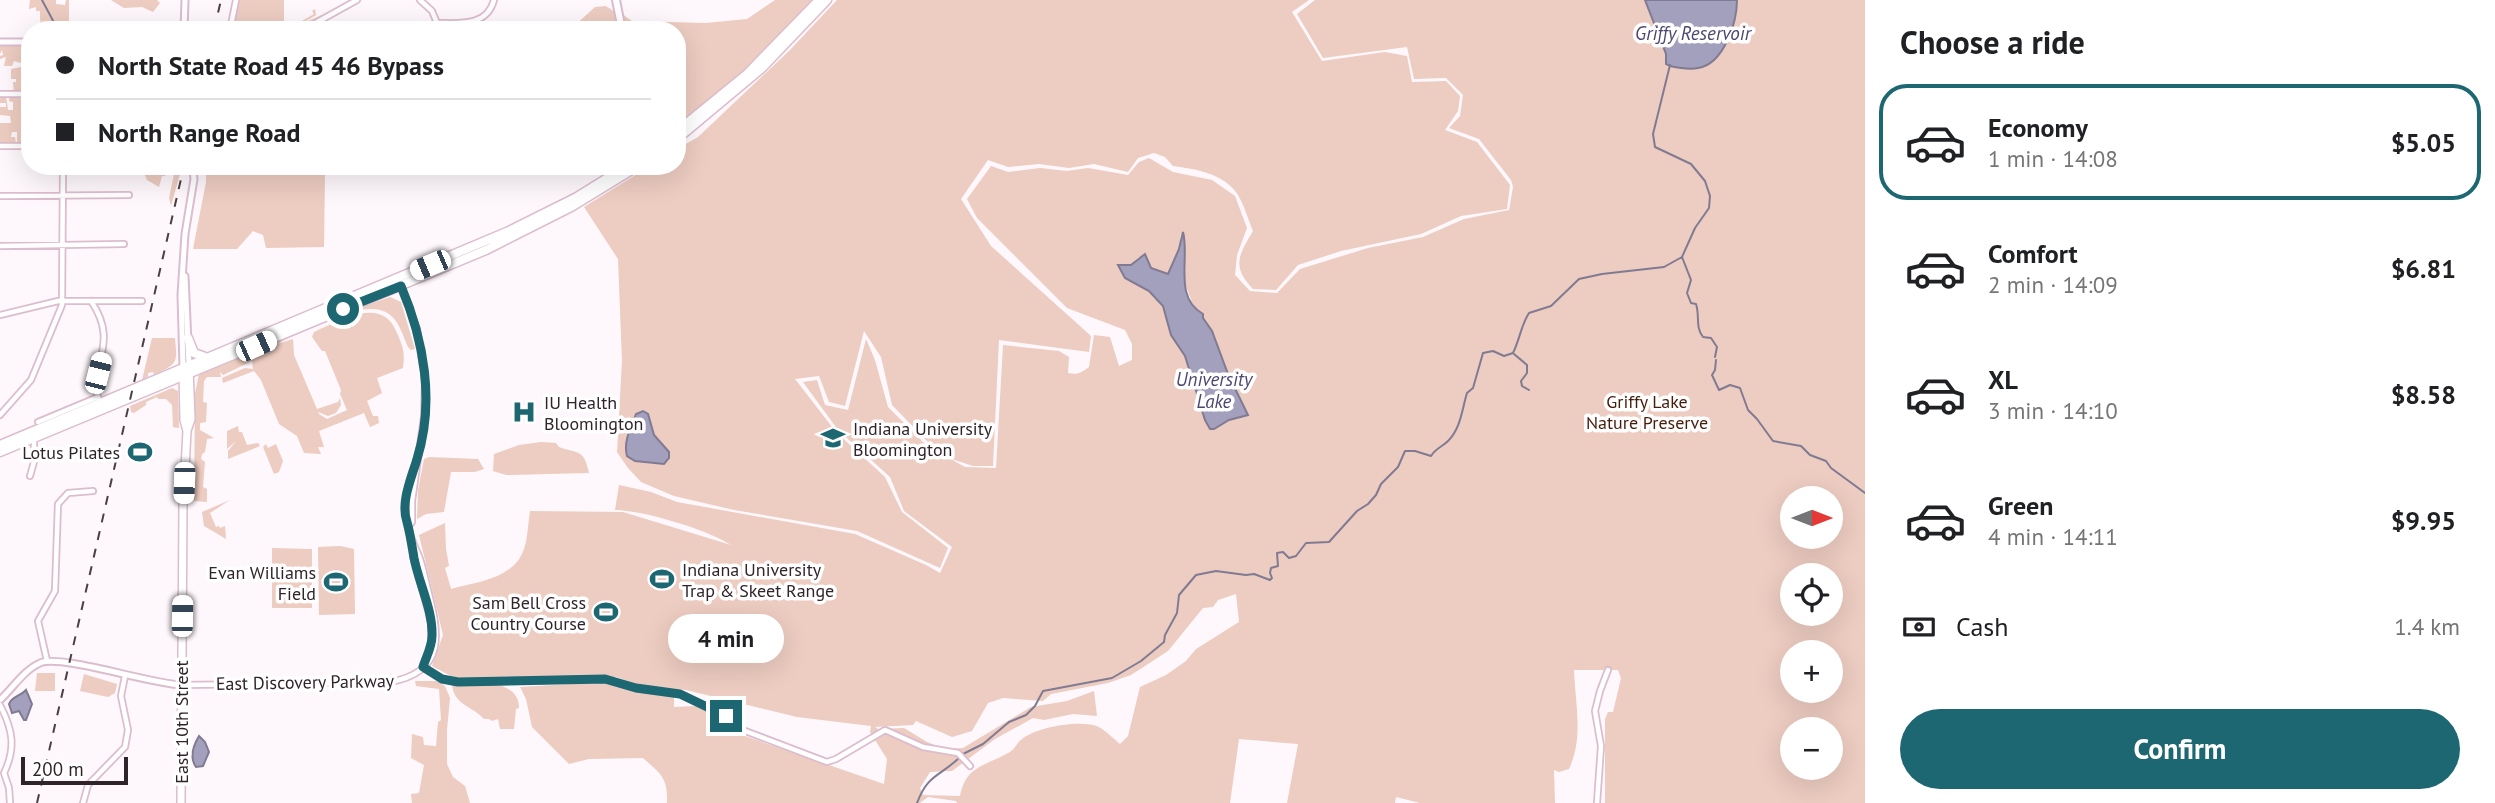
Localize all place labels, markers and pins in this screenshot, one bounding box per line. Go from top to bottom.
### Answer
place label: IU Health Bloomington [544,391,643,435]
hospital icon: IU Health Bloomington [510,398,538,426]
place label: Indiana University Bloomington [853,417,993,461]
school or university icon: Indiana University Bloomington [819,424,847,452]
sports icon: Lotus Pilates [126,438,154,466]
place label: Lotus Pilates [22,441,120,464]
place label: Indiana University Trap & Skeet Range [682,558,834,602]
place label: Evan Williams Field [208,561,316,605]
sports icon: Indiana University Trap & Skeet Range [648,565,676,593]
sports icon: Evan Williams Field [322,568,350,596]
place label: Sam Bell Cross Country Course [471,591,586,635]
sports icon: Sam Bell Cross Country Course [592,598,620,626]

